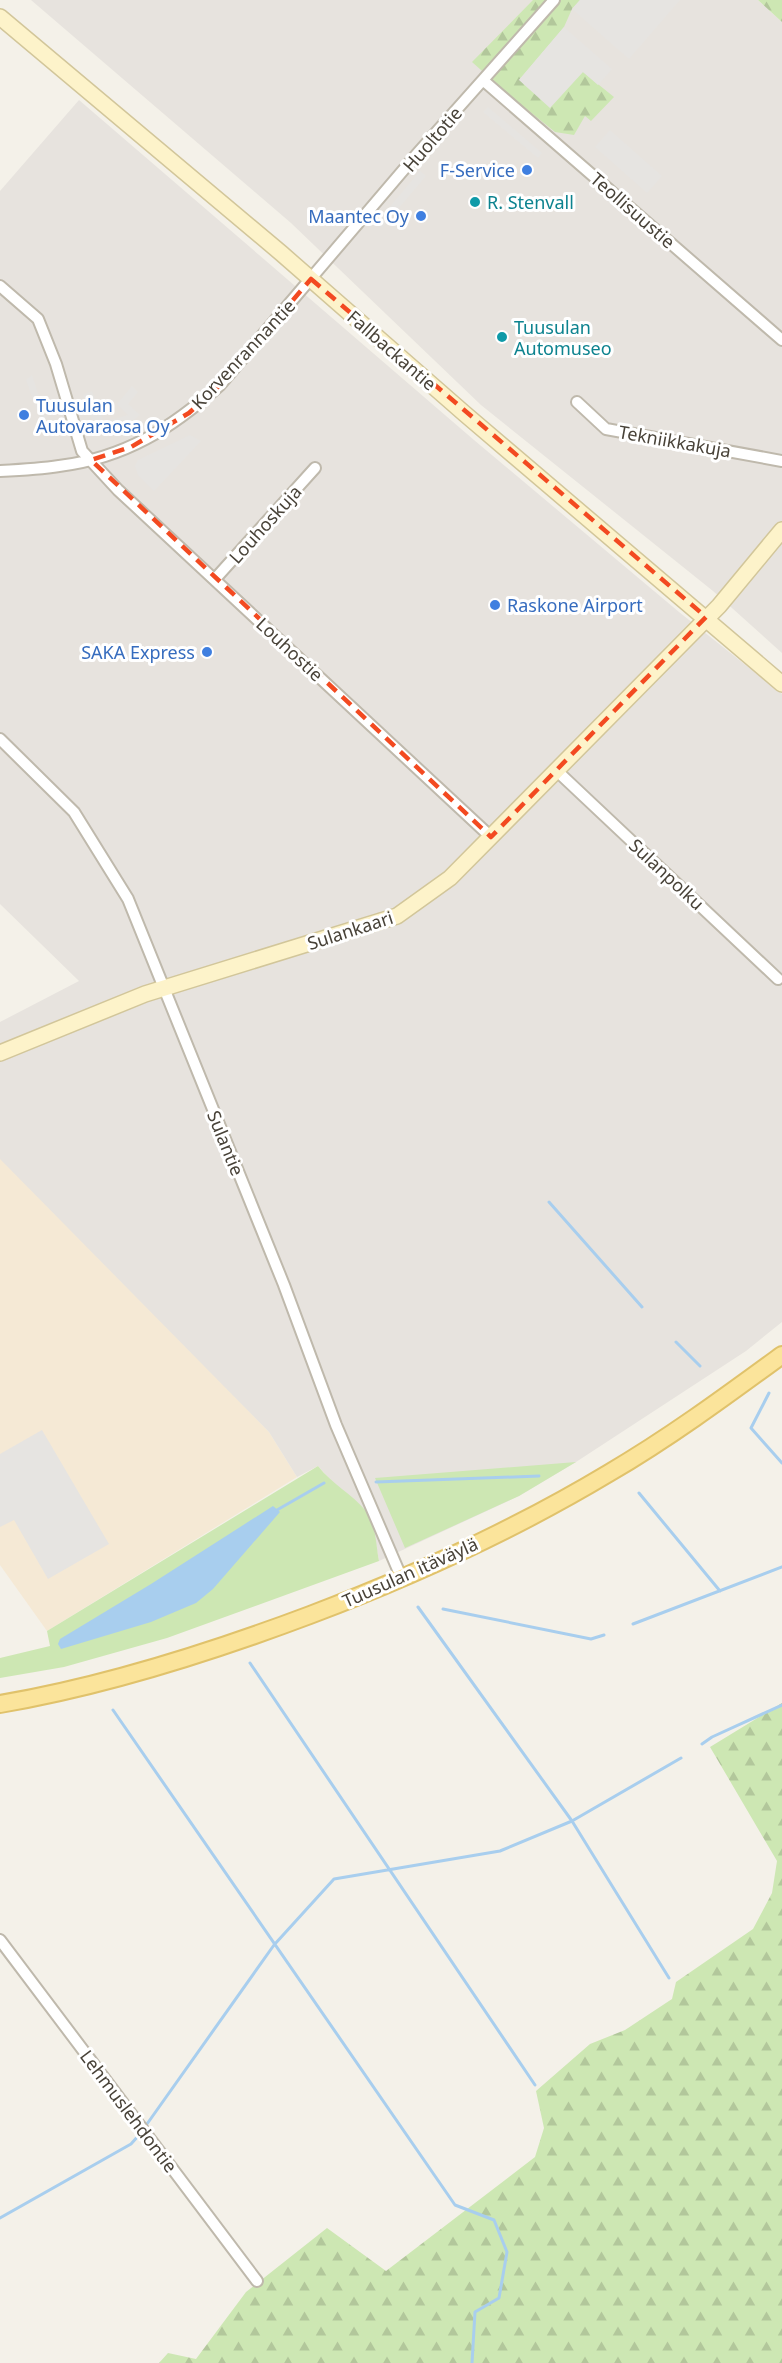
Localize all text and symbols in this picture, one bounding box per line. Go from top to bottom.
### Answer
street label: Huoltotie [397,101,467,177]
place label: F-Service [440,158,515,182]
marker: F-Service [520,163,534,177]
street label: Teollisuustie [586,167,680,253]
place label: R. Stenvall [487,190,574,214]
marker: R. Stenvall [468,195,482,209]
place label: Maantec Oy [308,204,410,228]
marker: Maantec Oy [414,209,428,223]
street label: Korvenrannantie [186,294,300,414]
street label: Fallbackantie [342,305,442,395]
place label: Tuusulan Automuseo [514,315,612,360]
marker: Tuusulan Automuseo [495,330,509,344]
place label: Tuusulan Autovaraosa Oy [36,393,170,438]
marker: Tuusulan Autovaraosa Oy [17,408,31,422]
street label: Tekniikkakuja [617,419,733,463]
street label: Louhoskuja [223,480,307,568]
place label: Raskone Airport [507,593,643,617]
marker: Raskone Airport [488,598,502,612]
street label: Louhostie [251,612,329,686]
place label: SAKA Express [81,640,195,664]
marker: SAKA Express [200,645,214,659]
street label: Sulanpolku [624,833,710,915]
street label: Sulankaari [304,905,396,955]
street label: Sulantie [202,1107,250,1179]
street label: Tuusulan itäväylä [338,1531,482,1613]
street label: Lehmuslehdontie [75,2045,183,2177]

